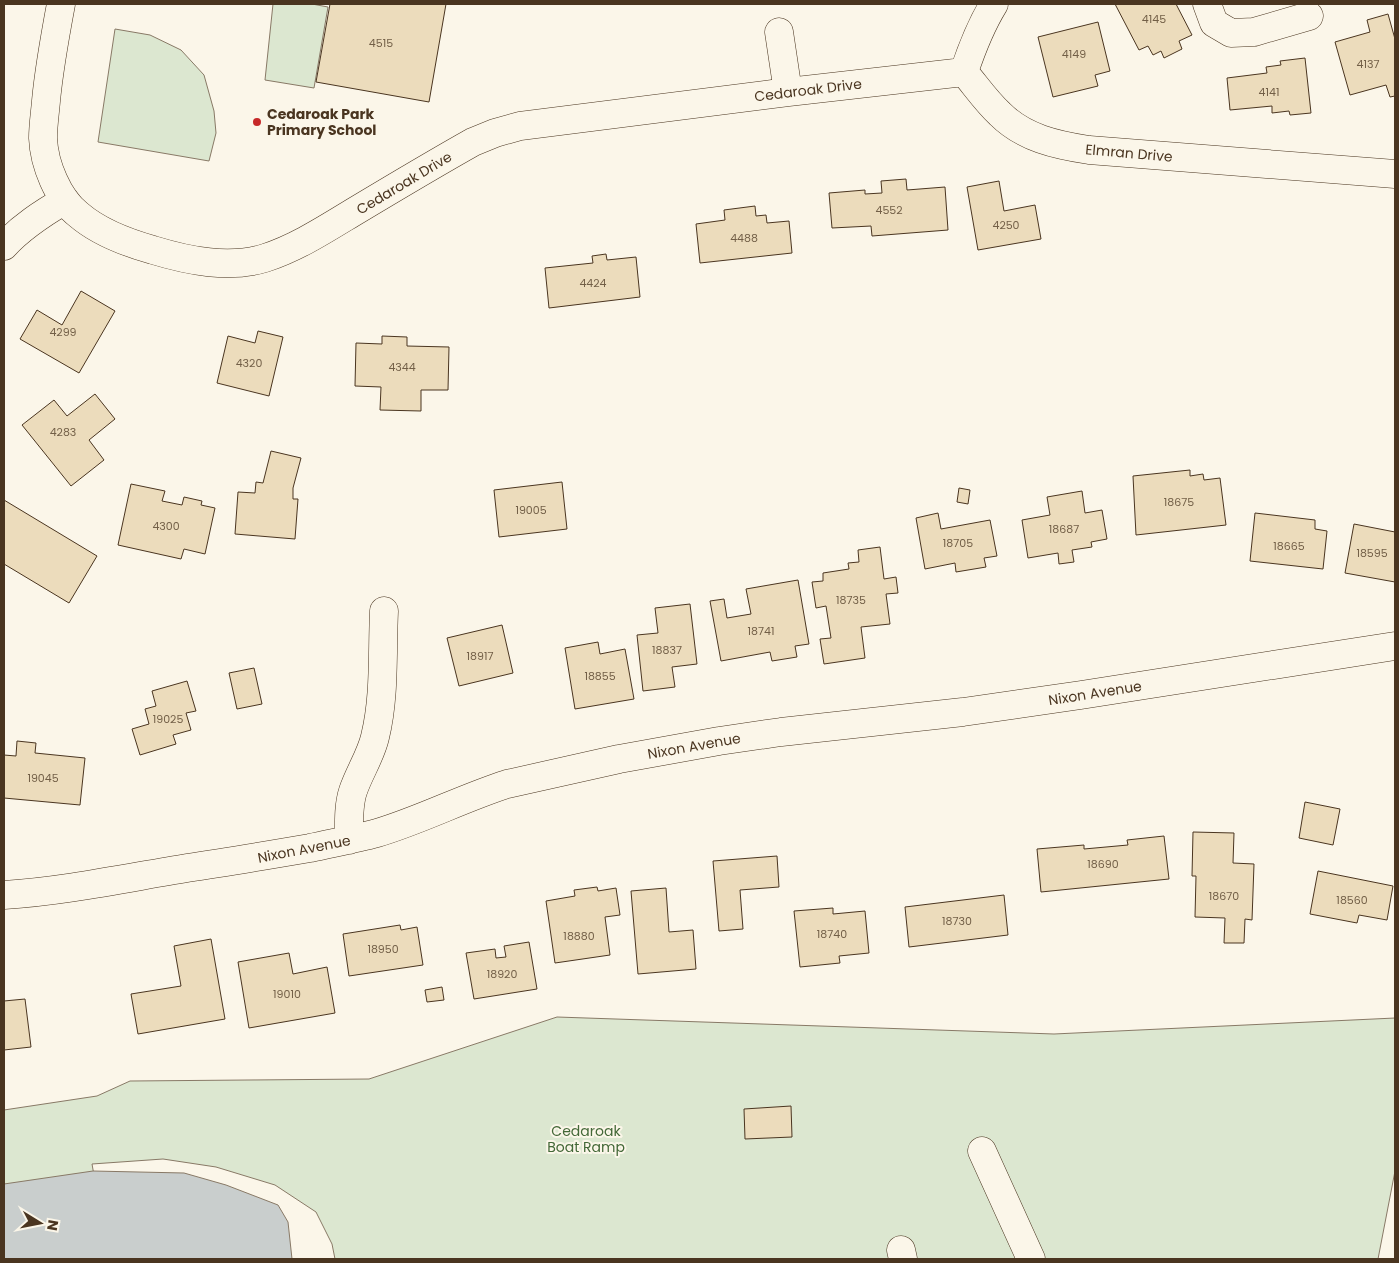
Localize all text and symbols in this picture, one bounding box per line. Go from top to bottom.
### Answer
house number: 4145 [1142,11,1166,27]
house number: 4515 [369,35,393,51]
house number: 4149 [1062,46,1086,62]
house number: 4137 [1357,56,1379,72]
street label: Cedaroak Drive [753,73,863,107]
house number: 4141 [1259,84,1279,100]
place label: Cedaroak Park Primary School [267,104,376,140]
marker: Cedaroak Park Primary School [251,116,263,128]
street label: Elmran Drive [1085,139,1174,167]
street label: Cedaroak Drive [353,146,456,219]
house number: 4552 [875,202,903,218]
house number: 4250 [992,217,1020,233]
house number: 4488 [730,230,758,246]
house number: 4424 [579,275,607,291]
house number: 4299 [49,324,77,340]
house number: 4320 [236,355,262,371]
house number: 4344 [388,359,416,375]
house number: 4283 [50,424,76,440]
house number: 18675 [1164,494,1194,510]
house number: 19005 [515,502,547,518]
house number: 4300 [152,518,180,534]
house number: 18687 [1049,521,1079,537]
house number: 18705 [943,535,973,551]
house number: 18665 [1273,538,1305,554]
house number: 18595 [1356,545,1388,561]
house number: 18735 [836,592,866,608]
house number: 18741 [748,623,774,639]
house number: 18837 [652,642,682,658]
house number: 18917 [467,648,493,664]
house number: 18855 [584,668,616,684]
street label: Nixon Avenue [1047,676,1143,710]
house number: 19025 [153,711,183,727]
street label: Nixon Avenue [646,728,742,764]
house number: 19045 [27,770,59,786]
street label: Nixon Avenue [256,830,352,868]
house number: 18690 [1087,856,1119,872]
house number: 18670 [1209,888,1239,904]
house number: 18560 [1336,892,1368,908]
house number: 18730 [942,913,972,929]
house number: 18740 [817,926,847,942]
house number: 18880 [563,928,595,944]
house number: 18950 [367,941,399,957]
house number: 18920 [487,966,517,982]
house number: 19010 [273,986,301,1002]
park label: Cedaroak Boat Ramp [547,1121,625,1157]
north arrow [15,1198,65,1248]
text: N [42,1218,64,1232]

